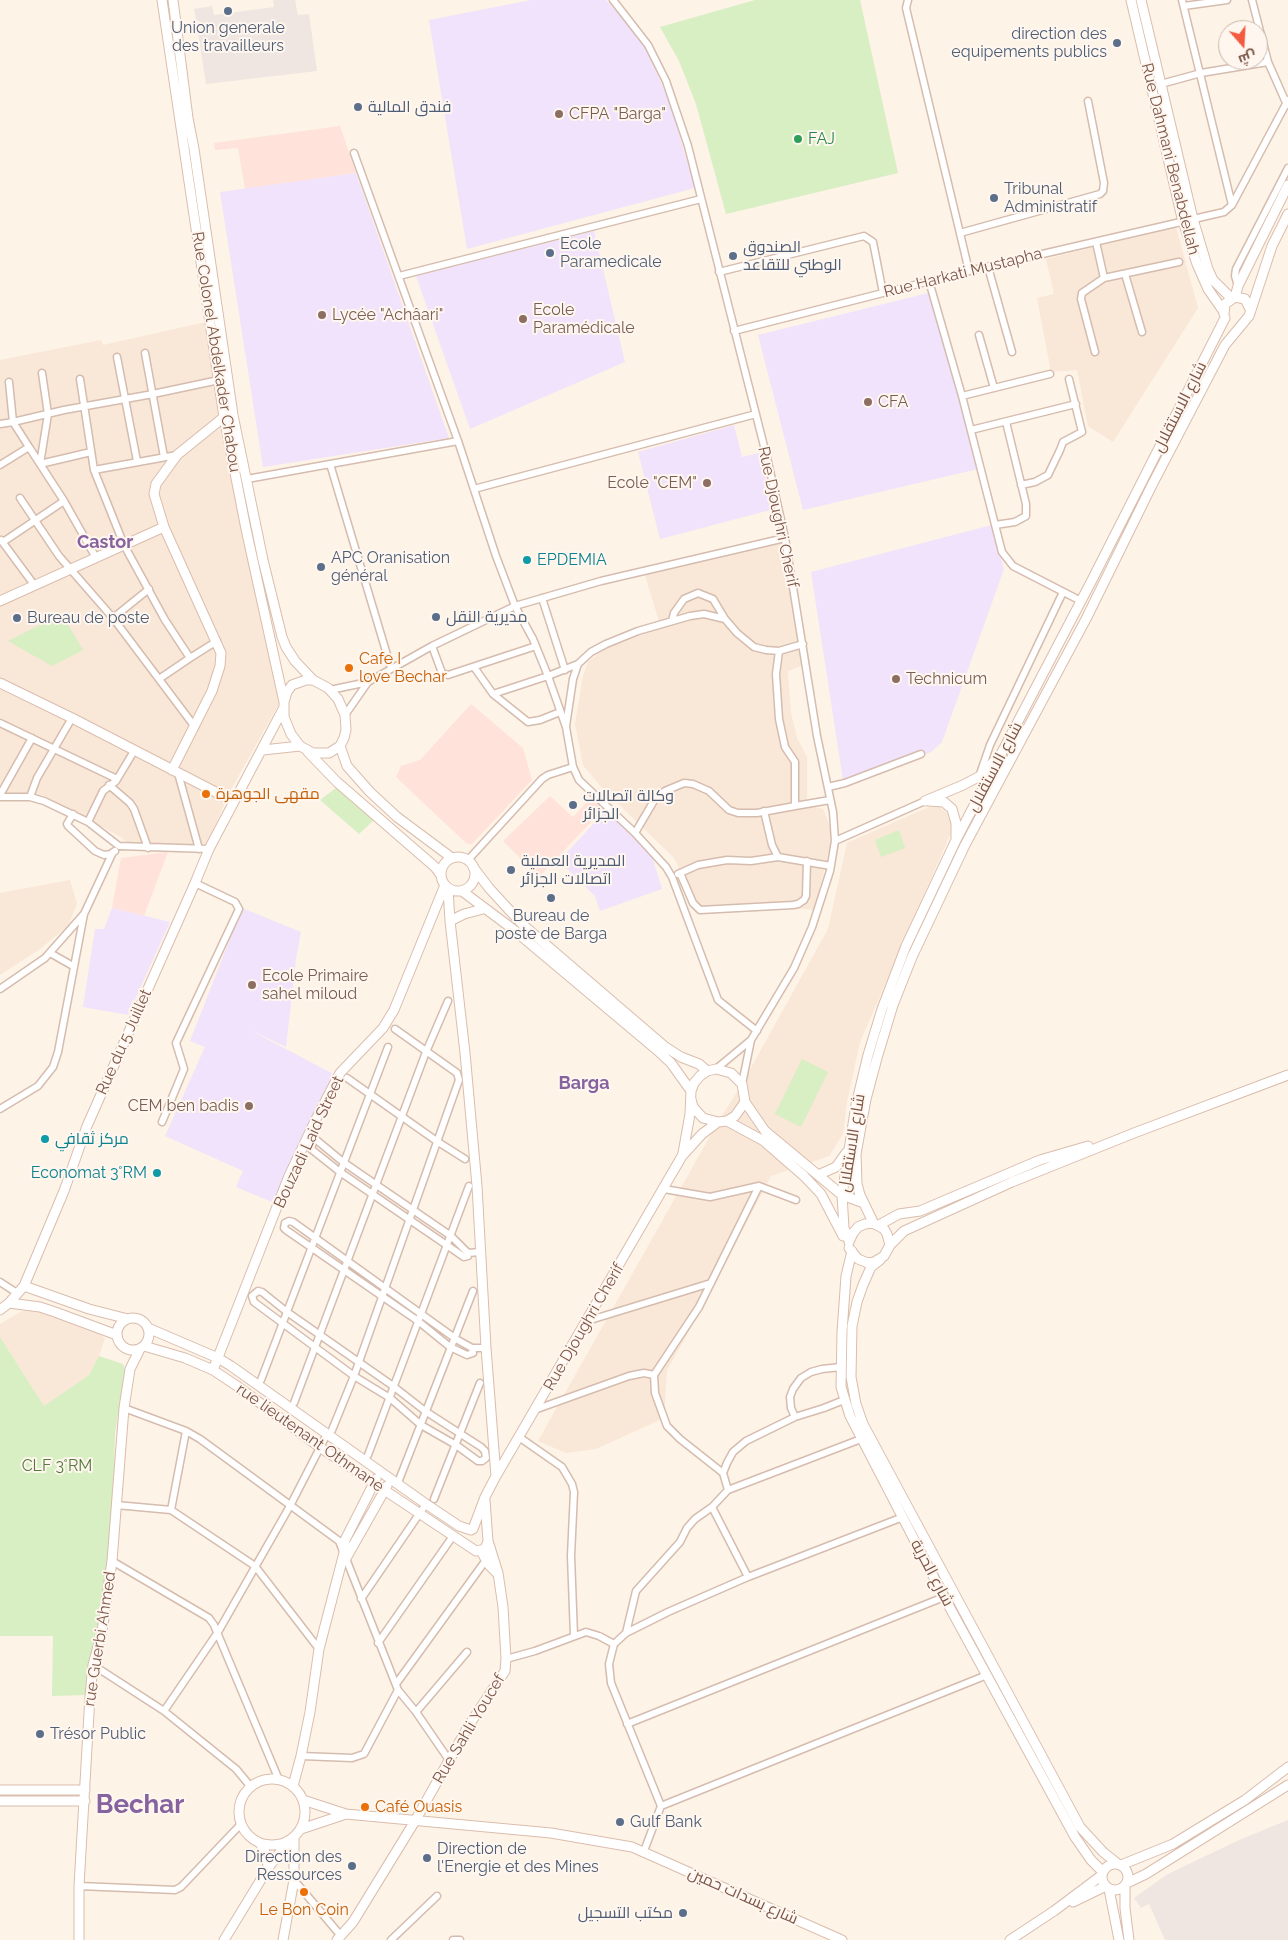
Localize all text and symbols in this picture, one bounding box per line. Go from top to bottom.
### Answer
marker: Union generale des travailleurs [222,5,234,17]
place label: Union generale des travailleurs [171,18,285,56]
north arrow [1218,20,1268,70]
place label: direction des equipements publics [951,24,1107,62]
marker: direction des equipements publics [1111,37,1123,49]
text: ش [1236,48,1259,69]
street label: Rue Dahmani Benabdellah [1137,61,1203,257]
place label: فندق المالية [368,97,451,117]
marker: فندق المالية [352,101,364,113]
place label: CFPA "Barga" [569,104,666,124]
marker: CFPA "Barga" [553,108,565,120]
place label: FAJ [808,129,835,149]
marker: FAJ [792,133,804,145]
place label: Tribunal Administratif [1004,179,1097,217]
marker: Tribunal Administratif [988,192,1000,204]
street label: Rue Colonel Abdelkader Chabou [187,230,245,474]
place label: Ecole Paramedicale [560,234,662,272]
place label: الصندوق الوطني للتقاعد [743,237,842,275]
street label: Rue Harkati Mustapha [882,244,1044,302]
marker: Ecole Paramedicale [544,247,556,259]
marker: الصندوق الوطني للتقاعد [727,250,739,262]
place label: Ecole Paramédicale [533,300,635,338]
place label: Lycée "Achâari" [332,305,444,325]
marker: Lycée "Achâari" [316,309,328,321]
marker: Ecole Paramédicale [517,313,529,325]
street label: شارع الاستقلال [1149,358,1211,456]
place label: CFA [878,392,908,412]
marker: CFA [862,396,874,408]
street label: Rue Djoughri Cherif [754,445,802,589]
place label: Ecole "CEM" [607,473,697,493]
marker: Ecole "CEM" [701,477,713,489]
district label: Castor [77,532,133,554]
place label: APC Oranisation général [331,548,450,586]
place label: EPDEMIA [537,550,607,570]
marker: EPDEMIA [521,554,533,566]
marker: APC Oranisation général [315,561,327,573]
place label: مديرية النقل [446,607,528,627]
place label: Bureau de poste [27,608,149,628]
marker: مديرية النقل [430,611,442,623]
marker: Bureau de poste [11,612,23,624]
place label: Cafe I love Bechar [359,649,447,687]
marker: Cafe I love Bechar [343,662,355,674]
place label: Technicum [906,669,987,689]
marker: Technicum [890,673,902,685]
street label: شارع الاستقلال [963,719,1027,815]
place label: مقهى الجوهرة [216,784,320,804]
place label: وكالة اتصالات الجزائر [583,786,674,824]
marker: مقهى الجوهرة [200,788,212,800]
marker: وكالة اتصالات الجزائر [567,799,579,811]
place label: المديرية العملية اتصالات الجزائر [521,851,626,889]
marker: المديرية العملية اتصالات الجزائر [505,864,517,876]
marker: Bureau de poste de Barga [545,892,557,904]
place label: Bureau de poste de Barga [495,906,607,944]
place label: Ecole Primaire sahel miloud [262,966,368,1004]
marker: Ecole Primaire sahel miloud [246,979,258,991]
street label: Rue du 5 Juillet [92,986,156,1098]
street label: Bouzadi Laid Street [270,1073,348,1211]
district label: Barga [558,1073,610,1095]
street label: شارع الاستقلال [835,1092,869,1194]
place label: CEM ben badis [128,1096,239,1116]
marker: CEM ben badis [243,1100,255,1112]
place label: مركز ثقافي [55,1129,129,1149]
marker: مركز ثقافي [39,1133,51,1145]
place label: Economat 3°RM [31,1163,147,1183]
marker: Economat 3°RM [151,1167,163,1179]
street label: Rue Djoughri Cherif [540,1260,628,1394]
street label: rue lieutenant Othmane [233,1380,387,1496]
park label: CLF 3°RM [22,1456,92,1476]
street label: شارع الحرية [906,1536,958,1610]
street label: rue Guerbi Ahmed [80,1570,120,1708]
street label: Rue Sahli Youcef [429,1671,509,1787]
place label: Trésor Public [50,1724,146,1744]
marker: Trésor Public [34,1728,46,1740]
district label: Bechar [96,1789,184,1821]
place label: Café Ouasis [375,1797,462,1817]
marker: Café Ouasis [359,1801,371,1813]
place label: Gulf Bank [630,1812,702,1832]
marker: Gulf Bank [614,1816,626,1828]
place label: Direction de l'Energie et des Mines [437,1839,599,1877]
place label: Direction des Ressources [245,1847,342,1885]
marker: Direction de l'Energie et des Mines [421,1852,433,1864]
marker: Direction des Ressources [346,1860,358,1872]
street label: شارع بسدات حمين [685,1863,801,1929]
marker: Le Bon Coin [298,1886,310,1898]
place label: Le Bon Coin [259,1900,349,1920]
place label: مكتب التسجيل [578,1903,673,1923]
marker: مكتب التسجيل [677,1907,689,1919]

